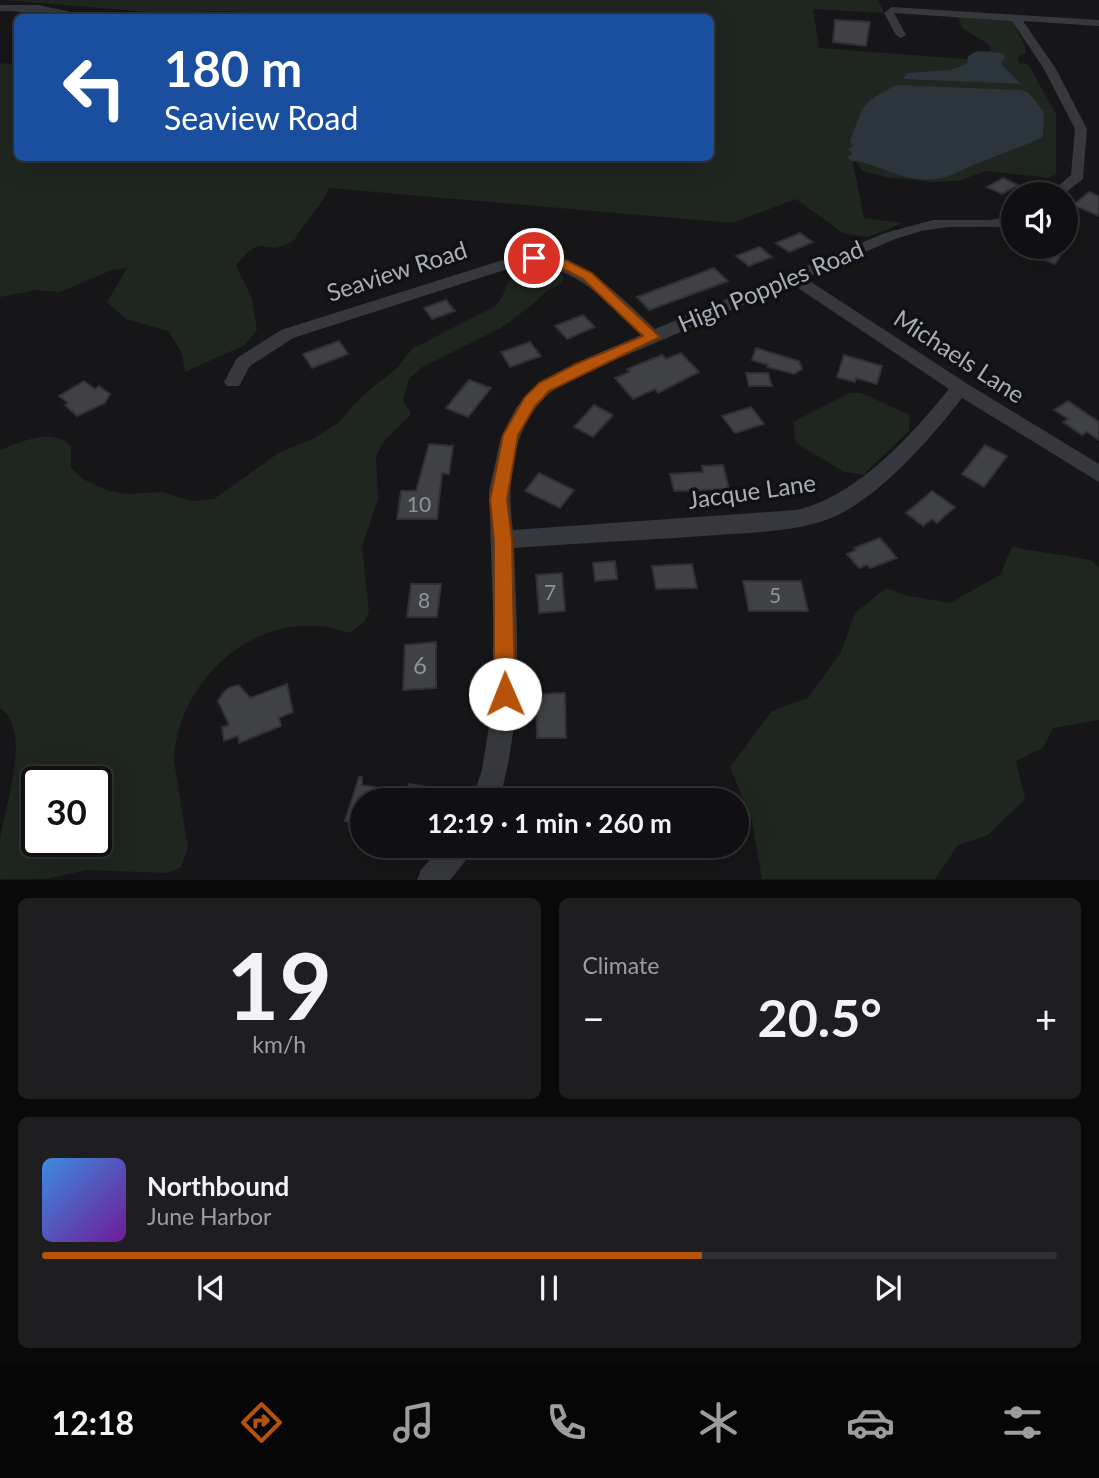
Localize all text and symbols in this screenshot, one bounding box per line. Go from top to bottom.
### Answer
text: 180 m [164,39,302,97]
icon: left [49,42,140,133]
text: Seaview Road [164,98,358,137]
map controls [1001,182,1078,259]
button: sound [1001,182,1078,259]
pin [504,228,564,288]
street label: Seaview Road [323,234,470,307]
street label: High Popples Road [673,234,867,338]
icon: arrive [515,239,553,277]
street label: Michaels Lane [889,303,1031,409]
street label: Jacque Lane [686,467,818,514]
house number: 10 [407,491,431,516]
house number: 7 [544,579,556,604]
house number: 5 [769,582,781,607]
house number: 8 [418,587,430,612]
house number: 6 [413,650,427,679]
position arrow [468,657,542,731]
speed limit sign: 30 [21,766,112,857]
text: 12:19 · 1 min · 260 m [427,807,672,839]
text: 19 [226,930,332,1039]
text: Climate [583,951,659,979]
text: 20.5° [758,986,882,1048]
text: − [583,995,605,1041]
text: + [1035,995,1057,1041]
text: km/h [252,1030,306,1058]
text: Northbound [147,1170,289,1202]
text: June Harbor [147,1202,271,1230]
icon: previous [192,1269,230,1307]
icon: pause [530,1269,568,1307]
icon: next [869,1269,907,1307]
icon: directions [237,1398,286,1447]
icon: music [389,1398,438,1447]
icon: phone [542,1398,591,1447]
icon: climate [694,1398,743,1447]
icon: car [846,1398,895,1447]
icon: filters [998,1398,1047,1447]
text: 12:18 [52,1403,134,1442]

